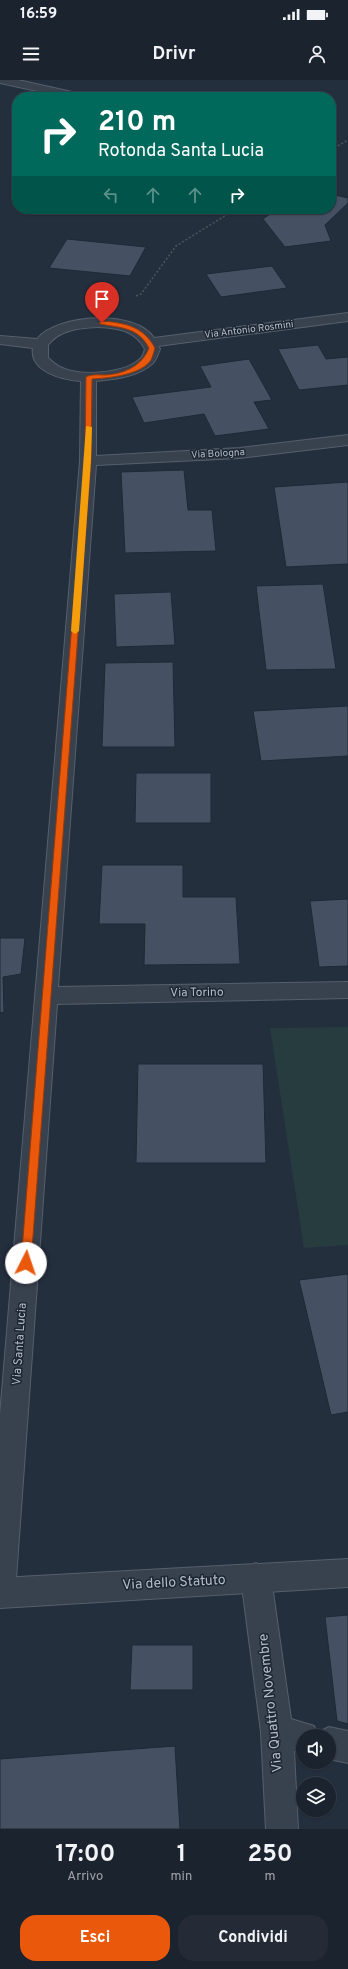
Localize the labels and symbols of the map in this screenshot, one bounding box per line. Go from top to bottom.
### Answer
pin [85,282,119,323]
street label: Via Antonio Rosmini [204,318,294,342]
street label: Via Bologna [191,446,245,462]
street label: Via Torino [170,985,224,1001]
position arrow [5,1242,47,1284]
street label: Via Santa Lucia [9,1302,31,1386]
street label: Via dello Statuto [122,1572,226,1594]
street label: Via Quattro Novembre [255,1633,287,1773]

